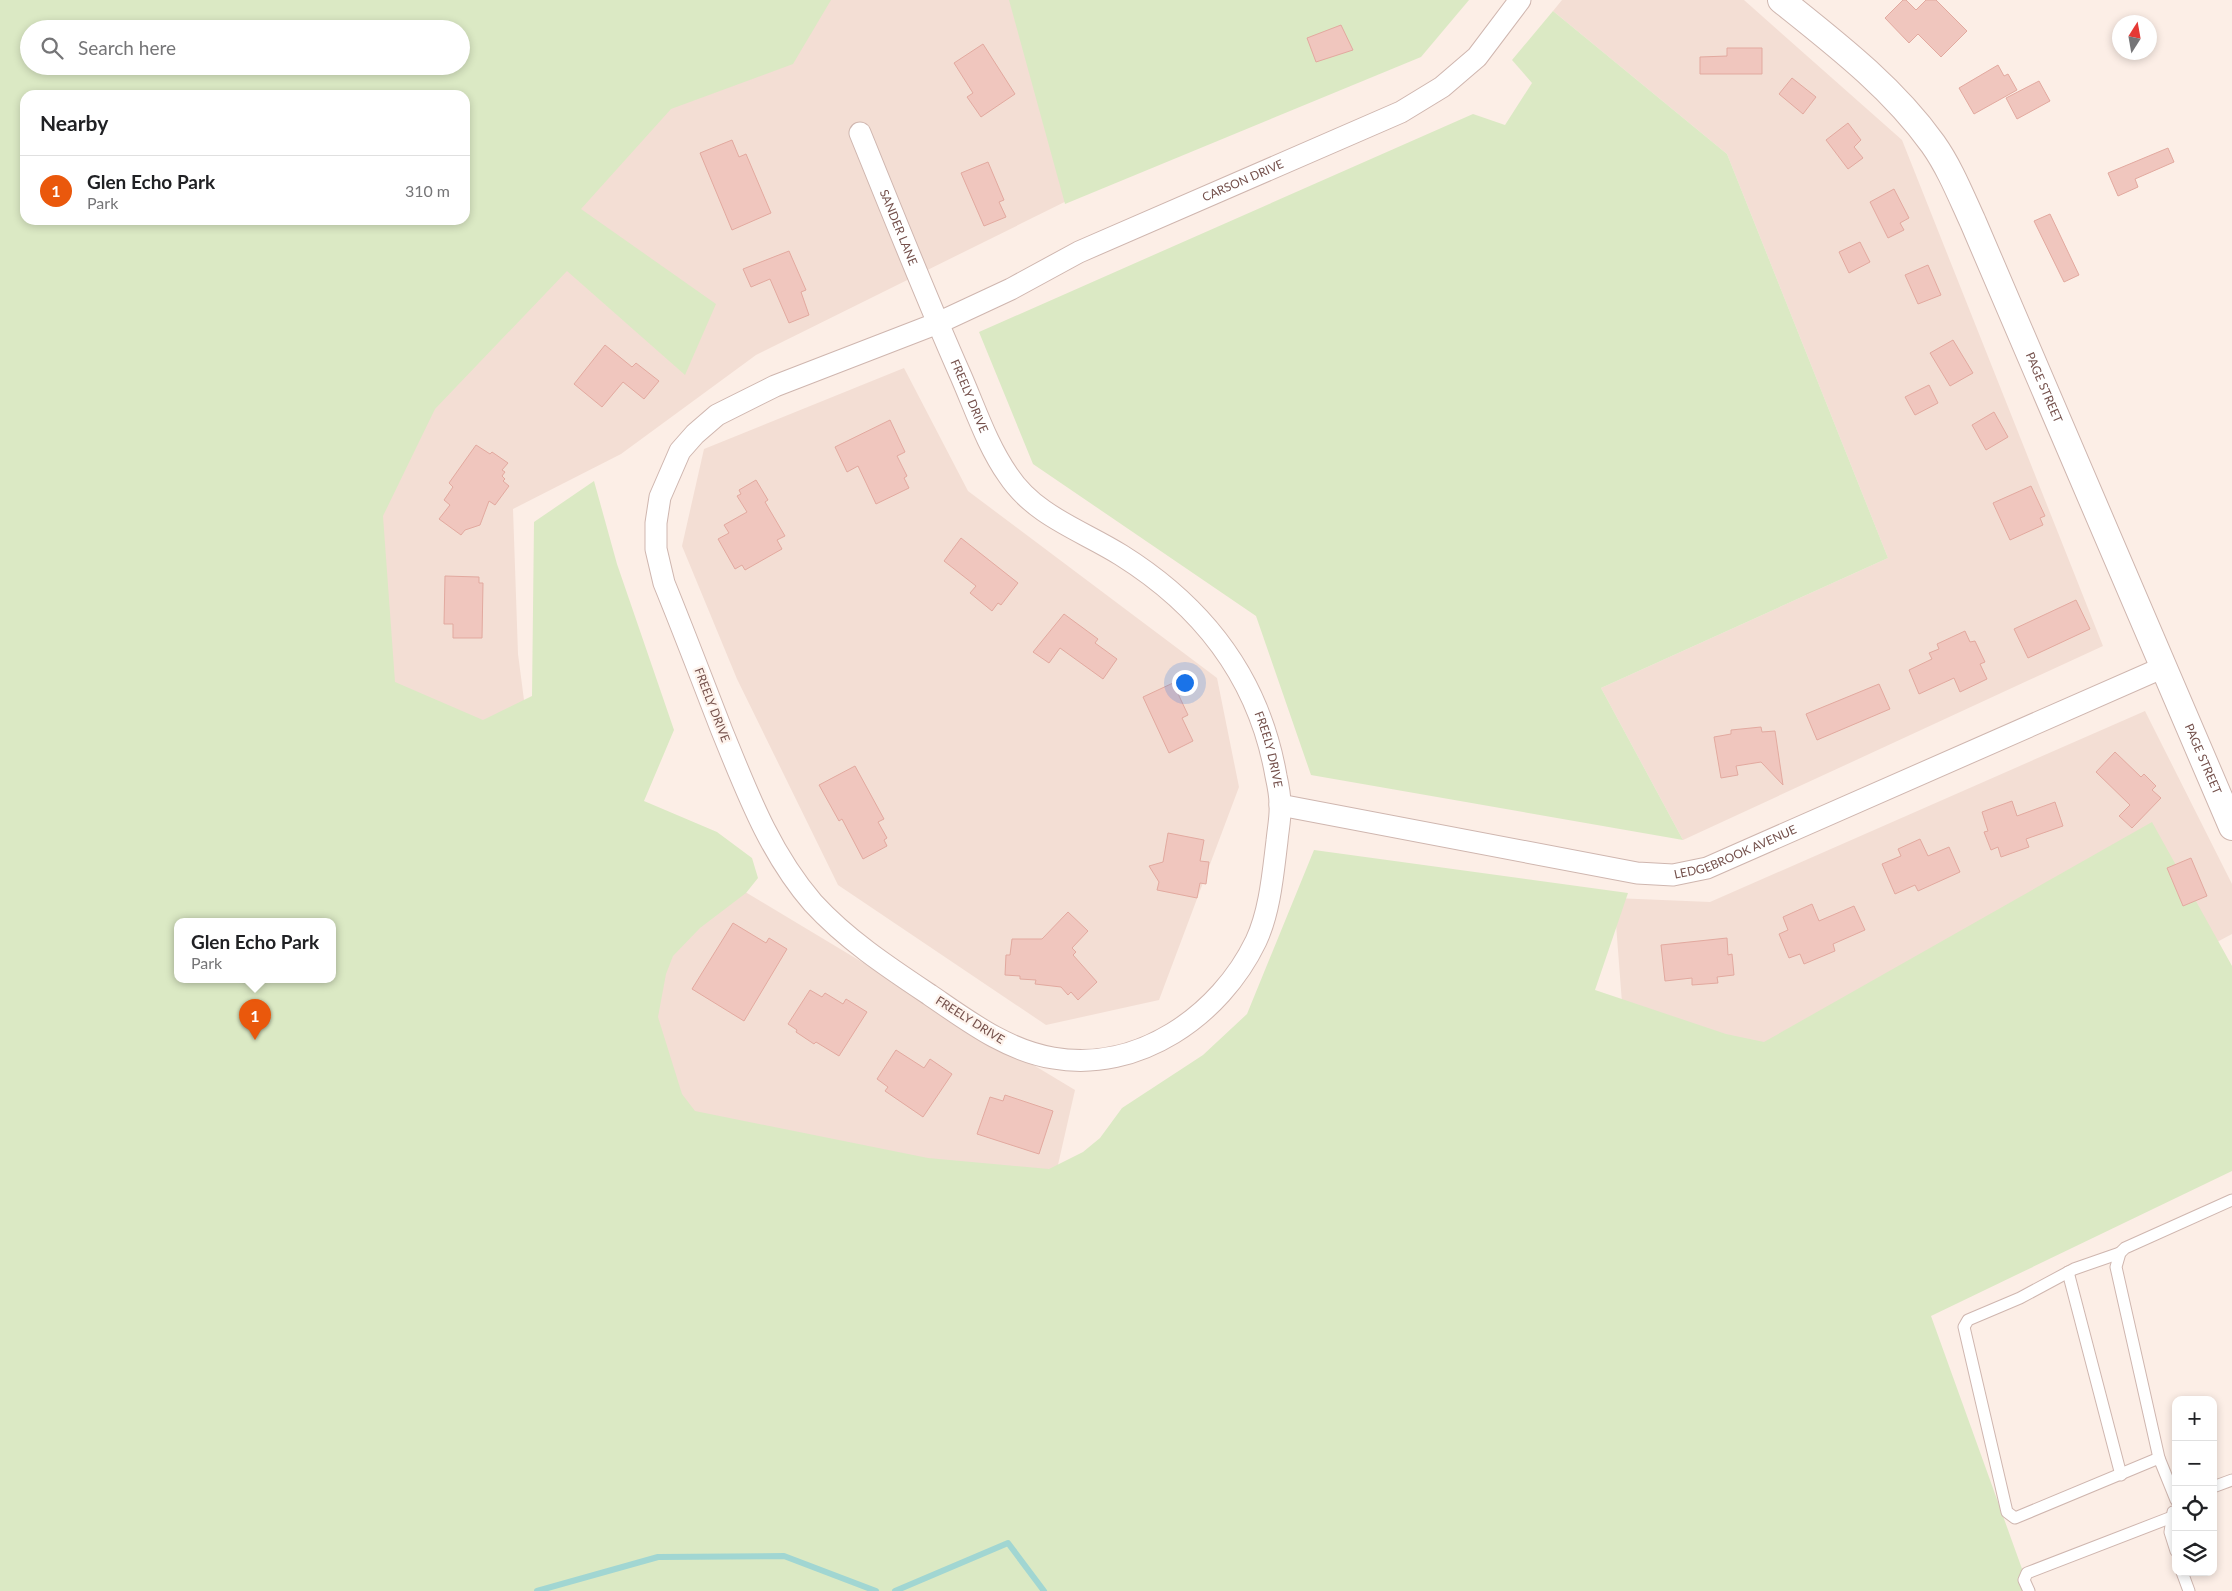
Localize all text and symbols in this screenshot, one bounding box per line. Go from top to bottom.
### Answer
north arrow [2112,15,2157,60]
search box [20,20,470,75]
icon: search [38,34,66,62]
text: Search here [78,36,176,59]
text: Nearby [40,110,108,135]
street label: CARSON DRIVE [1200,156,1286,205]
text: Glen Echo Park [87,170,215,193]
text: 1 [51,181,61,200]
text: 310 m [405,181,450,200]
street label: SANDER LANE [877,187,921,268]
text: Park [87,193,118,212]
street label: PAGE STREET [2023,350,2066,425]
street label: FREELY DRIVE [947,357,992,435]
street label: FREELY DRIVE [691,666,734,744]
your location [1172,670,1198,696]
street label: FREELY DRIVE [1252,709,1286,789]
street label: PAGE STREET [2182,721,2225,796]
street label: LEDGEBROOK AVENUE [1673,822,1799,882]
popup [174,918,336,983]
text: Glen Echo Park [191,930,319,953]
text: Park [191,953,222,972]
street label: FREELY DRIVE [933,992,1008,1047]
pin: 1 [239,999,271,1040]
map controls [2172,1396,2217,1576]
button: + [2172,1396,2217,1441]
button: − [2172,1441,2217,1486]
button: locate [2172,1486,2217,1531]
button: layers [2172,1531,2217,1576]

